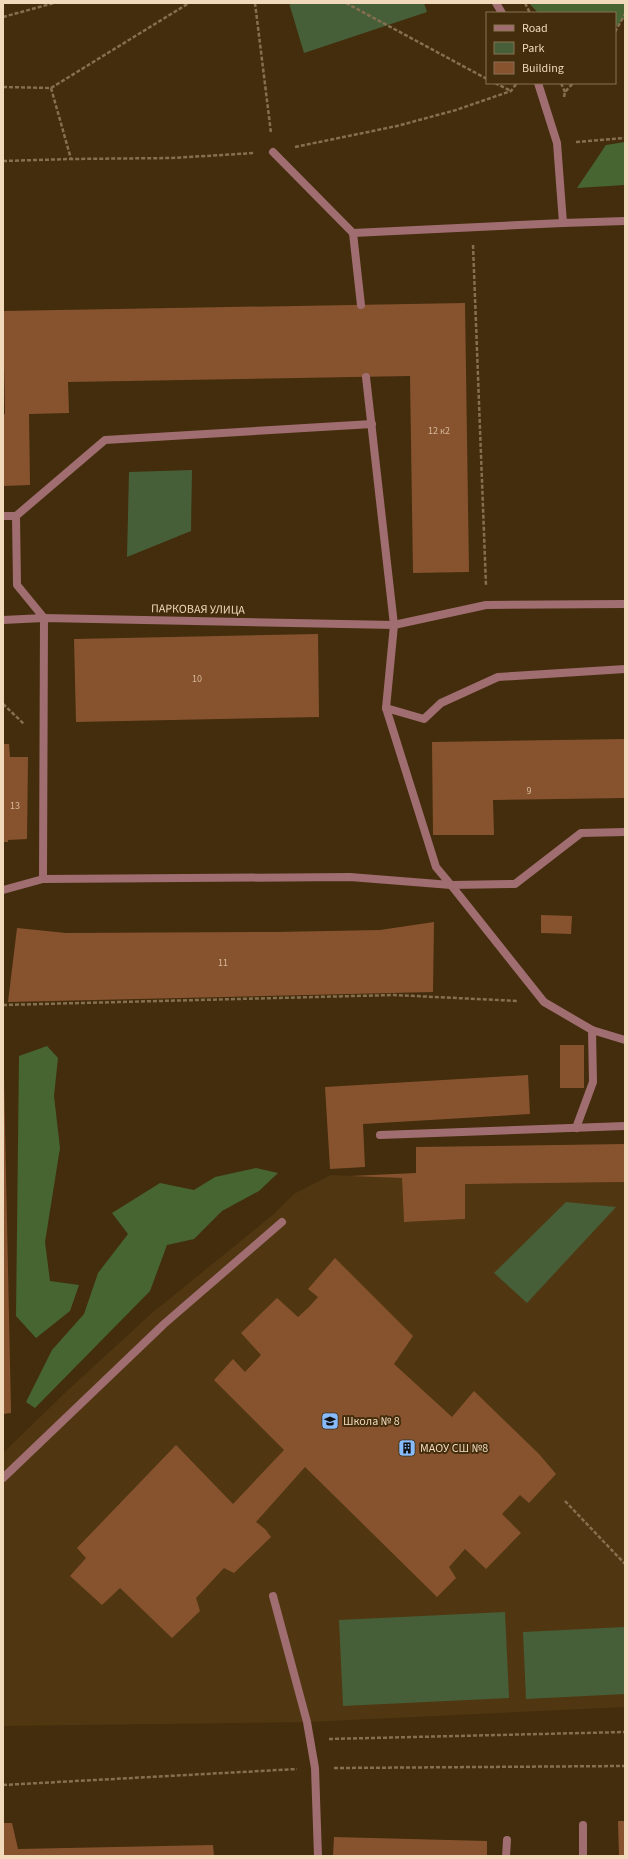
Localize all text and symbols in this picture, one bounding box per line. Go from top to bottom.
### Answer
legend [486,12,616,84]
text: Road [522,20,548,37]
text: Park [522,40,544,57]
text: Building [522,60,564,77]
house number: 12 к2 [428,424,450,438]
street label: ПАРКОВАЯ УЛИЦА [151,600,246,619]
house number: 10 [192,672,202,686]
house number: 9 [527,784,532,798]
house number: 13 [10,799,20,813]
house number: 11 [218,956,228,970]
school or university icon: Школа № 8 [320,1411,340,1431]
place label: Школа № 8 [343,1413,400,1430]
building icon: МАОУ СШ №8 [397,1438,417,1458]
place label: МАОУ СШ №8 [420,1440,488,1457]

